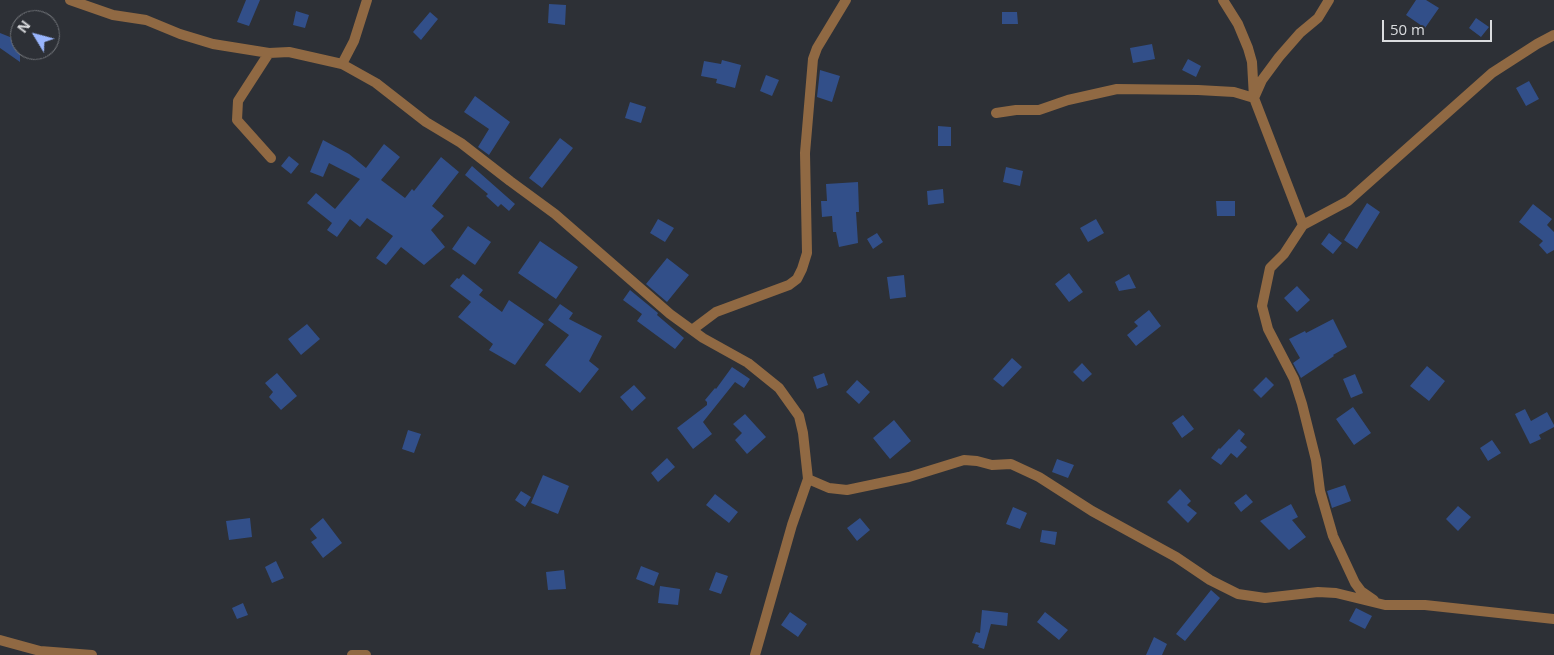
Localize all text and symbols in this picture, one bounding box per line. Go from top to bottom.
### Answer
north arrow [10,10,60,60]
scale bar [1384,10,1494,42]
text: N [12,16,34,37]
text: 50 m [1390,19,1425,39]

